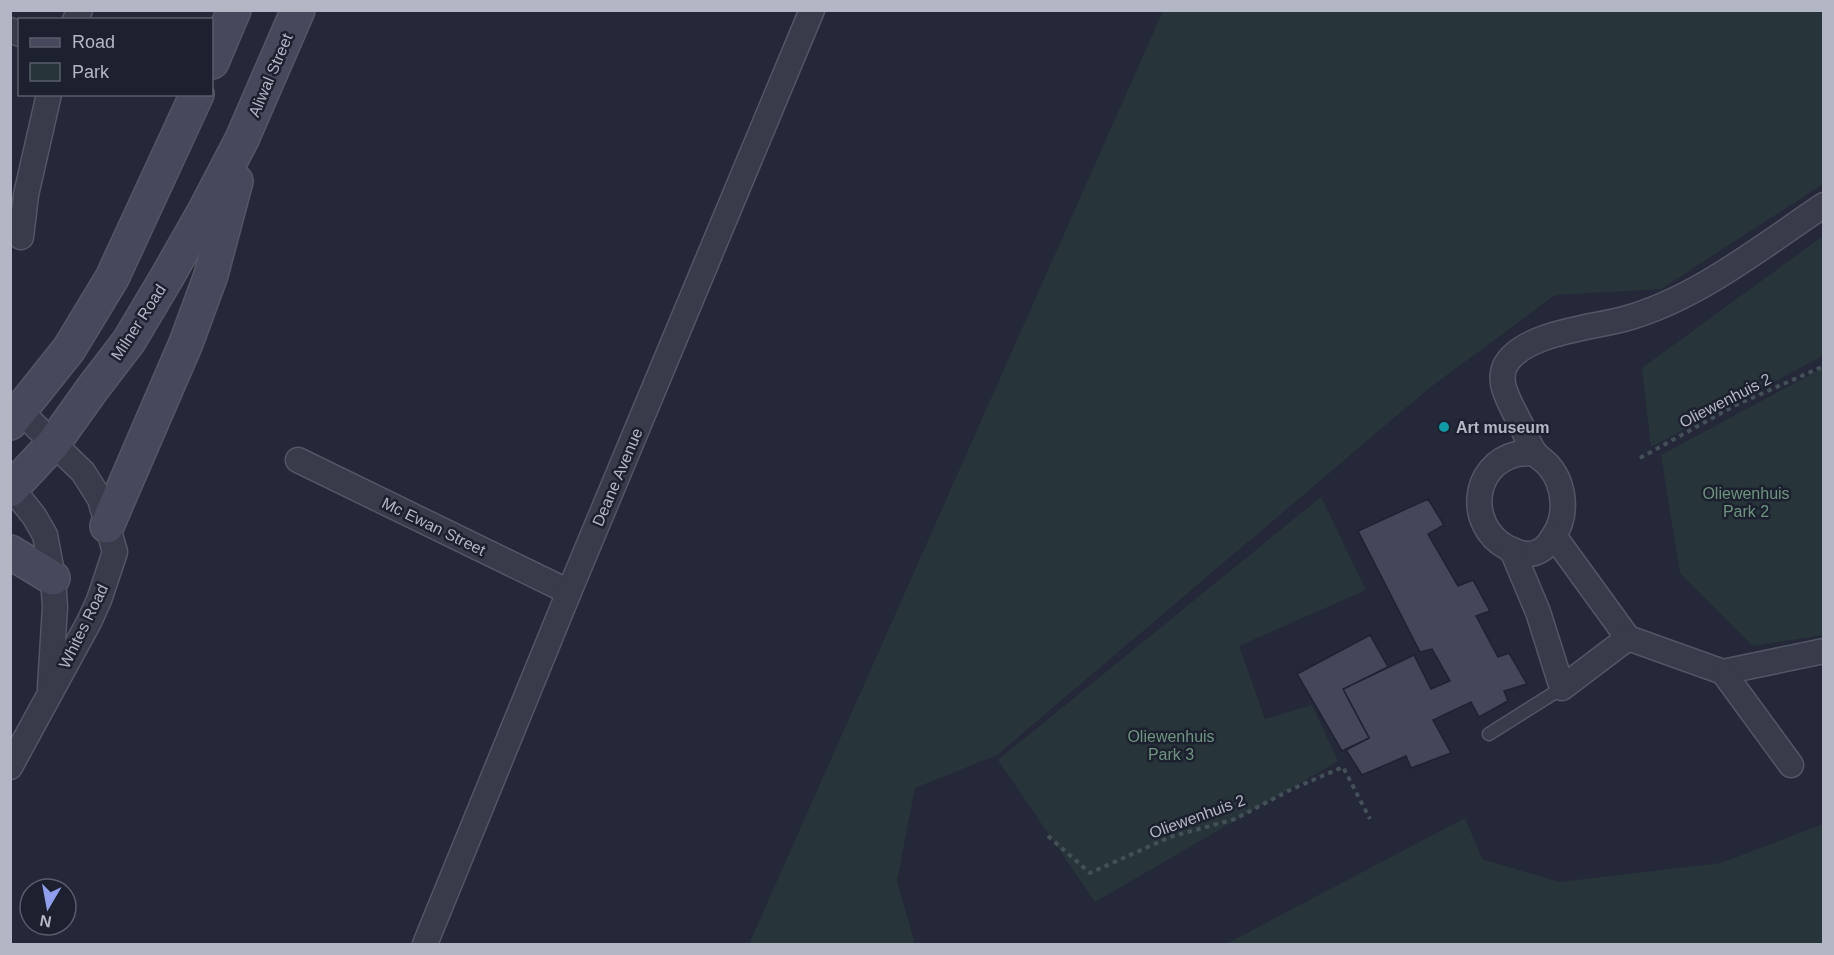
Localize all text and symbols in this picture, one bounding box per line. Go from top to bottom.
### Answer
legend [18,18,213,96]
street label: Aliwal Street [245,30,296,119]
text: Road [72,32,115,52]
text: Park [72,62,110,82]
street label: Milner Road [108,281,169,363]
street label: Oliewenhuis 2 [1677,370,1774,431]
place label: Art museum [1456,419,1549,436]
marker: Art museum [1437,420,1451,434]
street label: Deane Avenue [589,426,646,529]
park label: Oliewenhuis Park 2 [1702,485,1790,520]
street label: Mc Ewan Street [379,494,489,559]
street label: Whites Road [56,581,111,671]
park label: Oliewenhuis Park 3 [1127,728,1215,763]
street label: Oliewenhuis 2 [1147,791,1247,842]
north arrow [18,877,78,937]
text: N [38,912,53,931]

